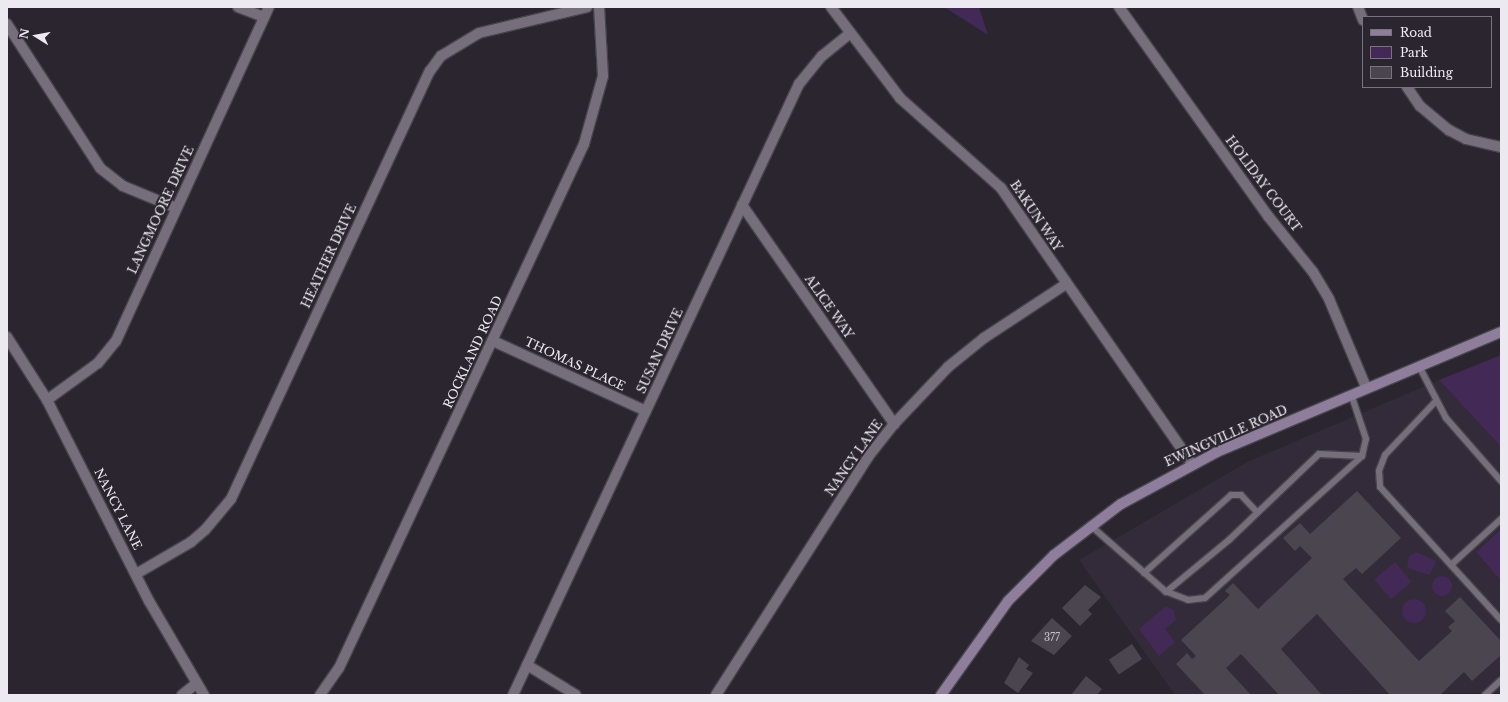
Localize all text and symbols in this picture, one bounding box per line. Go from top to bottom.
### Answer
north arrow [16,16,56,56]
legend [1362,16,1492,88]
text: Road [1400,25,1432,40]
text: N [16,27,32,40]
text: Park [1400,45,1428,60]
text: Building [1400,65,1453,80]
street label: HOLIDAY COURT [1222,133,1304,235]
street label: LANGMOORE DRIVE [125,144,197,276]
street label: BAKUN WAY [1007,178,1065,254]
street label: HEATHER DRIVE [298,201,360,311]
street label: ALICE WAY [802,272,856,342]
street label: ROCKLAND ROAD [441,293,505,411]
street label: SUSAN DRIVE [634,306,686,396]
street label: THOMAS PLACE [522,334,628,394]
street label: EWINGVILLE ROAD [1162,402,1290,470]
street label: NANCY LANE [822,417,886,499]
street label: NANCY LANE [91,466,145,552]
house number: 377 [1044,632,1060,644]

